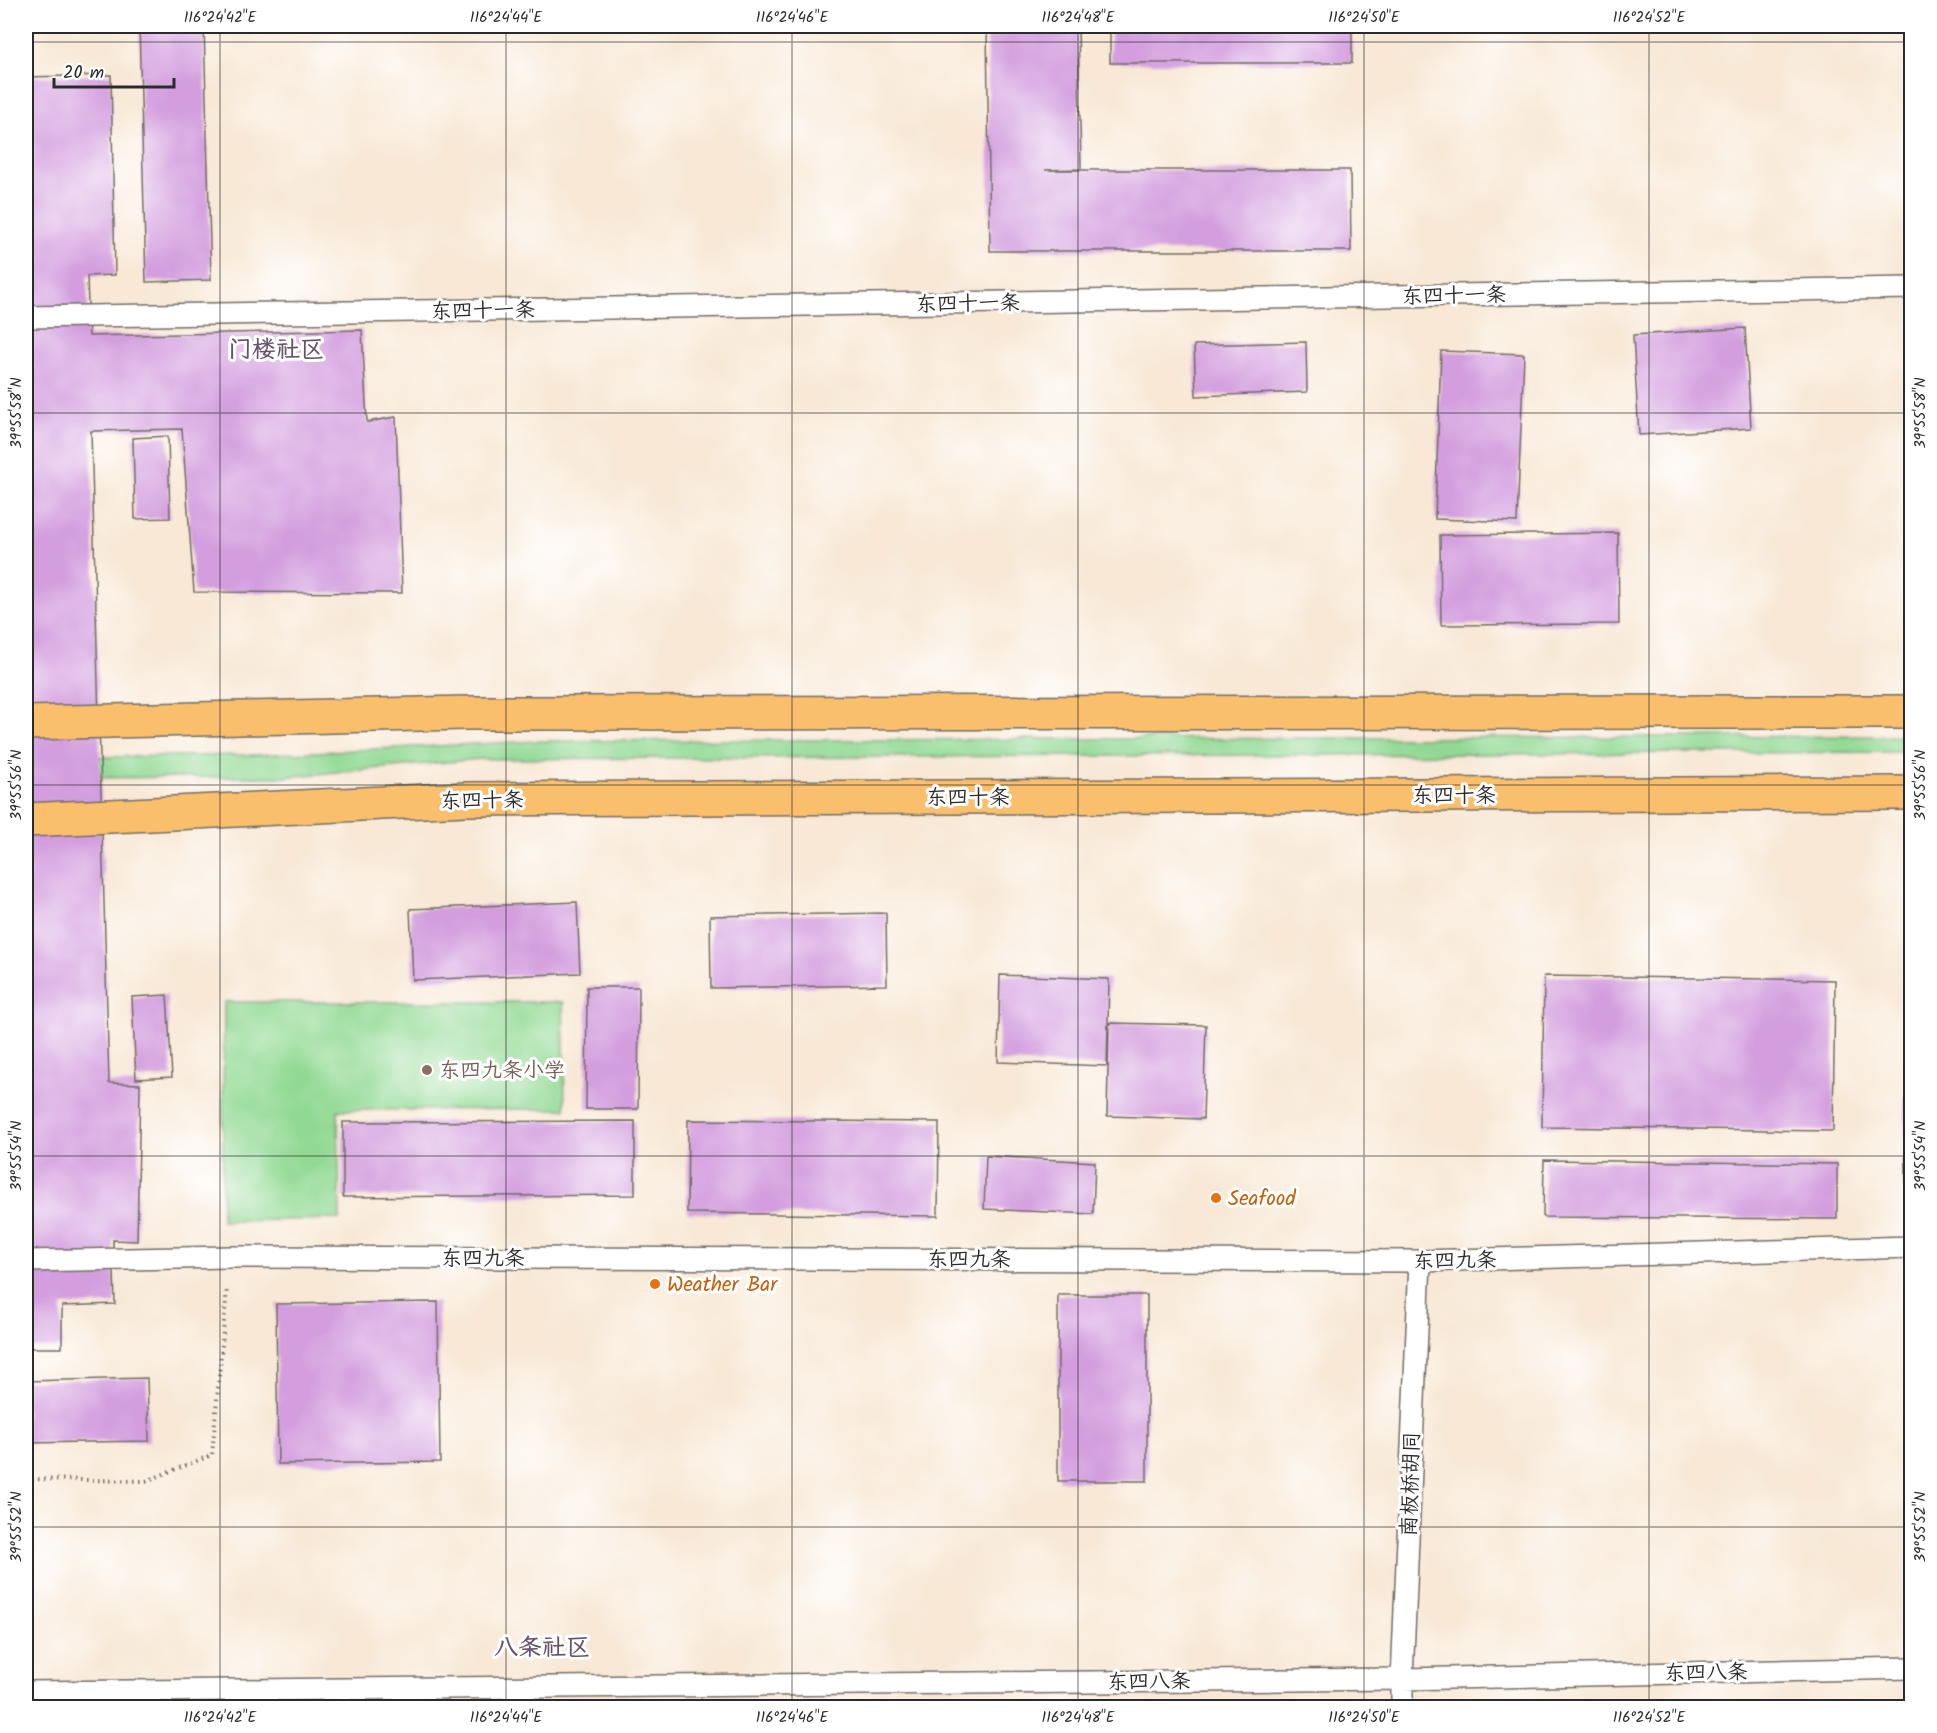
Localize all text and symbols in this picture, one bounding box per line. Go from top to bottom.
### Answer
text: 116°24'42"E [184,6,258,30]
text: 116°24'44"E [470,6,543,30]
text: 116°24'46"E [756,6,829,30]
text: 116°24'48"E [1041,6,1116,30]
text: 116°24'50"E [1328,6,1401,30]
text: 116°24'52"E [1613,6,1686,30]
scale bar [54,51,174,89]
text: 20 m [63,59,104,88]
street label: 东四十一条 [1401,279,1507,314]
street label: 东四十一条 [915,287,1021,322]
street label: 东四十一条 [430,294,536,329]
district label: 门楼社区 [228,331,324,370]
text: 39°55'58"N [5,377,29,449]
text: 39°55'58"N [1909,377,1933,449]
text: 39°55'56"N [5,750,29,820]
text: 39°55'56"N [1909,750,1933,820]
street label: 东四十条 [1412,780,1496,813]
street label: 东四十条 [926,782,1010,815]
street label: 东四十条 [440,784,524,819]
place label: 东四九条小学 [439,1055,565,1088]
marker: 东四九条小学 [420,1063,434,1077]
text: 39°55'54"N [5,1121,29,1191]
text: 39°55'54"N [1909,1121,1933,1191]
place label: Seafood [1228,1183,1296,1216]
marker: Seafood [1209,1191,1223,1205]
street label: 东四九条 [441,1243,525,1276]
street label: 东四九条 [927,1244,1011,1277]
street label: 东四九条 [1413,1244,1497,1279]
place label: Weather Bar [667,1269,778,1302]
marker: Weather Bar [648,1277,662,1291]
street label: 南板桥胡同 [1393,1431,1430,1537]
text: 39°55'52"N [5,1491,29,1563]
text: 39°55'52"N [1909,1491,1933,1563]
district label: 八条社区 [494,1629,590,1668]
street label: 东四八条 [1664,1656,1748,1691]
street label: 东四八条 [1107,1665,1191,1700]
text: 116°24'42"E [184,1706,258,1730]
text: 116°24'44"E [470,1706,543,1730]
text: 116°24'46"E [756,1706,829,1730]
text: 116°24'48"E [1041,1706,1116,1730]
text: 116°24'50"E [1328,1706,1401,1730]
text: 116°24'52"E [1613,1706,1686,1730]

